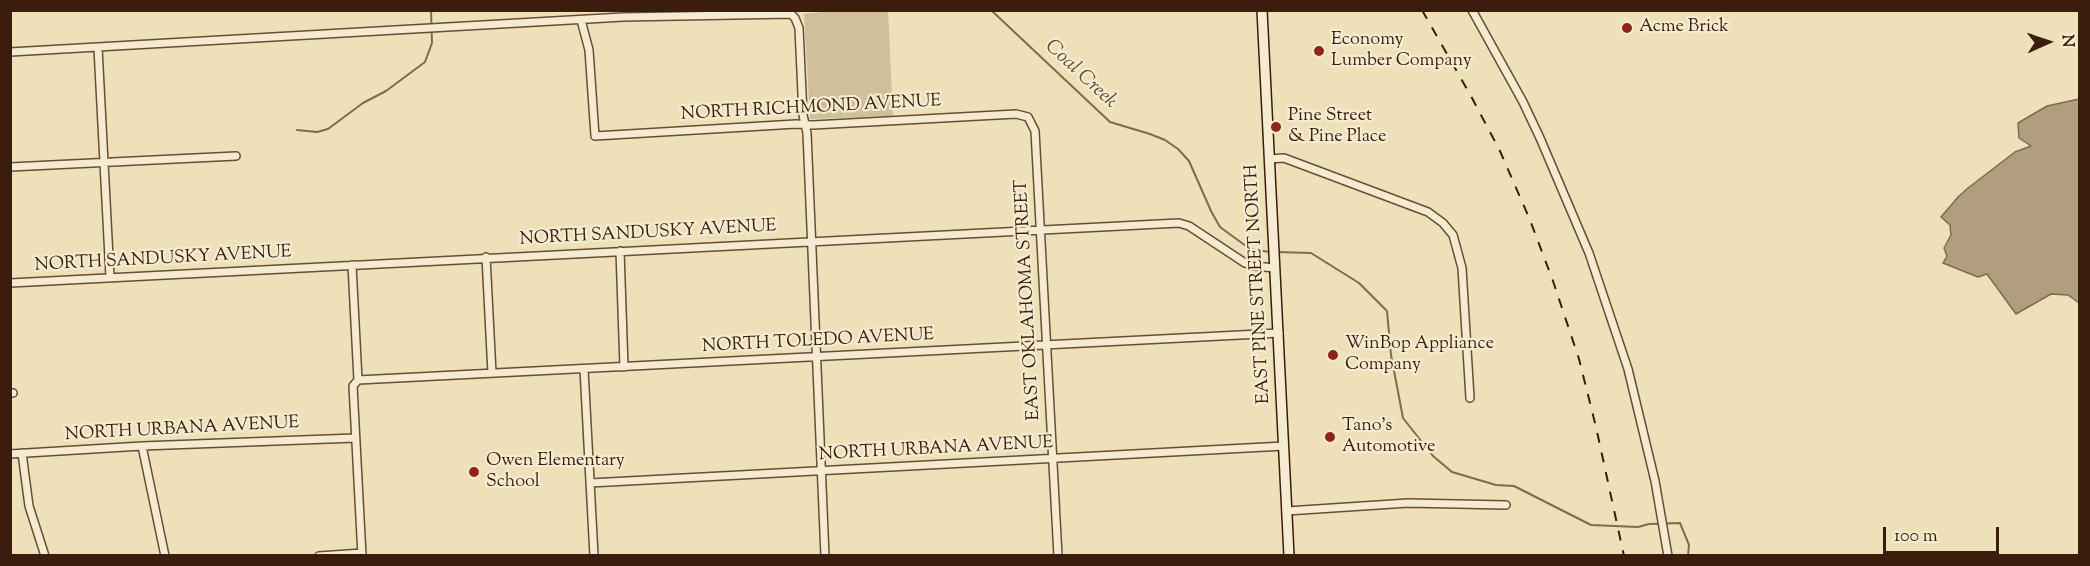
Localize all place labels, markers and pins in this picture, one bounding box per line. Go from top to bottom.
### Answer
place label: Acme Brick [1639,17,1729,39]
marker: Acme Brick [1620,21,1634,35]
place label: Economy Lumber Company [1331,30,1472,72]
marker: Economy Lumber Company [1312,44,1326,58]
place label: Pine Street & Pine Place [1288,106,1386,148]
marker: Pine Street & Pine Place [1269,120,1283,134]
place label: WinBop Appliance Company [1345,334,1494,376]
marker: WinBop Appliance Company [1326,348,1340,362]
place label: Tano's Automotive [1342,416,1435,458]
marker: Tano's Automotive [1323,430,1337,444]
place label: Owen Elementary School [486,451,625,494]
marker: Owen Elementary School [467,465,481,479]

